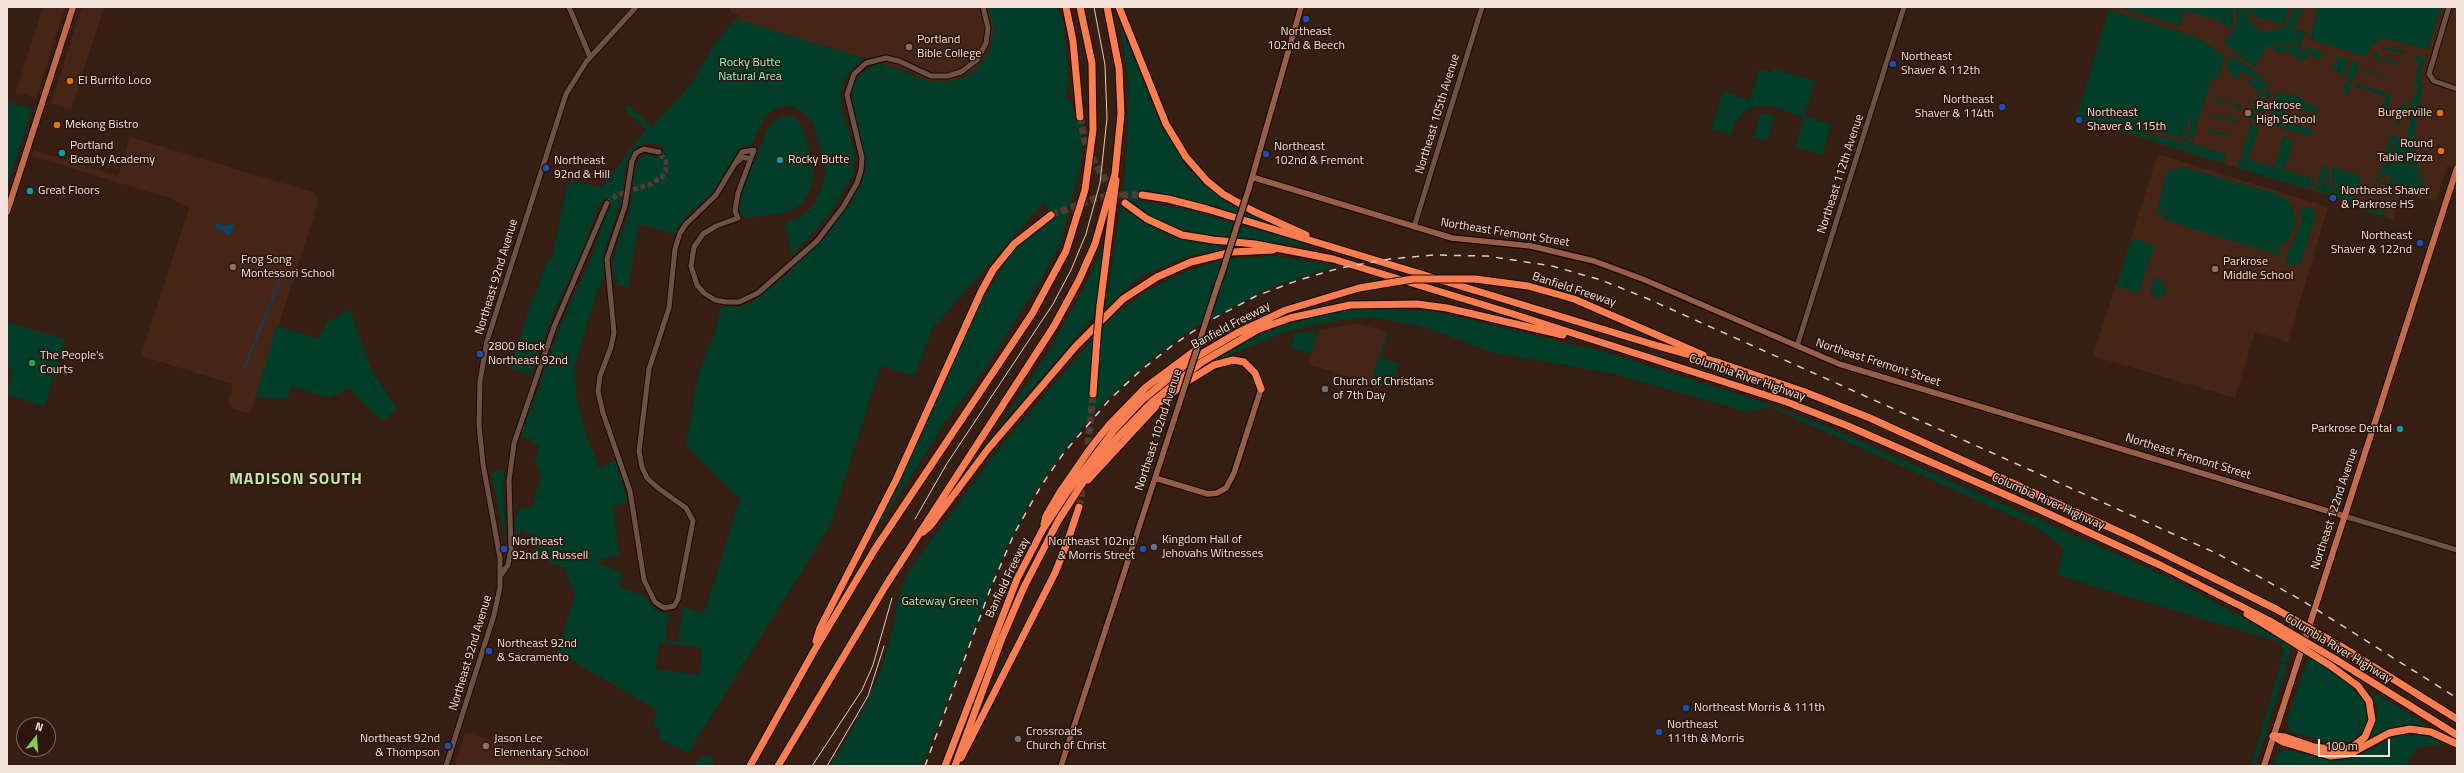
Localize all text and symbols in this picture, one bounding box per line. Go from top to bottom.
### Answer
marker: Northeast 102nd & Beech [1301,14,1311,24]
place label: Northeast 102nd & Beech [1267,25,1345,53]
place label: Portland Bible College [917,33,981,61]
marker: Portland Bible College [904,42,914,52]
place label: Northeast Shaver & 112th [1901,50,1980,78]
street label: Northeast 105th Avenue [1413,52,1463,176]
park label: Rocky Butte Natural Area [718,56,782,84]
marker: Northeast Shaver & 112th [1888,59,1898,69]
place label: El Burrito Loco [78,74,151,88]
marker: El Burrito Loco [65,76,75,86]
place label: Northeast Shaver & 114th [1915,93,1994,121]
place label: Parkrose High School [2256,99,2316,127]
marker: Northeast Shaver & 114th [1997,102,2007,112]
place label: Northeast Shaver & 115th [2087,106,2166,134]
place label: Burgerville [2378,106,2432,120]
marker: Parkrose High School [2243,108,2253,118]
marker: Burgerville [2435,108,2445,118]
street label: Northeast 112th Avenue [1815,112,1867,236]
marker: Northeast Shaver & 115th [2074,115,2084,125]
place label: Mekong Bistro [65,118,138,132]
marker: Mekong Bistro [52,120,62,130]
place label: Round Table Pizza [2377,137,2433,165]
place label: Portland Beauty Academy [70,139,155,167]
place label: Northeast 102nd & Fremont [1274,140,1364,168]
marker: Round Table Pizza [2436,146,2446,156]
marker: Portland Beauty Academy [57,148,67,158]
marker: Northeast 102nd & Fremont [1261,149,1271,159]
place label: Rocky Butte [788,153,849,167]
place label: Northeast 92nd & Hill [554,154,610,182]
marker: Rocky Butte [775,155,785,165]
marker: Northeast 92nd & Hill [541,163,551,173]
place label: Great Floors [38,184,100,198]
place label: Northeast Shaver & Parkrose HS [2341,184,2429,212]
marker: Great Floors [25,186,35,196]
marker: Northeast Shaver & Parkrose HS [2328,193,2338,203]
street label: Northeast Fremont Street [1439,216,1571,250]
street label: Northeast 92nd Avenue [473,217,521,337]
place label: Northeast Shaver & 122nd [2331,229,2412,257]
marker: Northeast Shaver & 122nd [2415,238,2425,248]
place label: Frog Song Montessori School [241,253,335,281]
place label: Parkrose Middle School [2223,255,2293,283]
marker: Frog Song Montessori School [228,262,238,272]
marker: Parkrose Middle School [2210,264,2220,274]
street label: Banfield Freeway [1530,270,1618,310]
street label: Banfield Freeway [1189,299,1273,353]
street label: Northeast Fremont Street [1814,336,1942,390]
place label: 2800 Block Northeast 92nd [488,340,568,368]
place label: The People's Courts [40,349,104,377]
marker: 2800 Block Northeast 92nd [475,349,485,359]
street label: Columbia River Highway [1687,351,1807,405]
marker: The People's Courts [27,358,37,368]
street label: Northeast 102nd Avenue [1133,367,1185,493]
place label: Church of Christians of 7th Day [1333,375,1434,403]
marker: Church of Christians of 7th Day [1320,384,1330,394]
place label: Parkrose Dental [2311,422,2392,436]
marker: Parkrose Dental [2395,424,2405,434]
street label: Northeast Fremont Street [2124,431,2252,483]
street label: Northeast 122nd Avenue [2309,446,2361,572]
district label: MADISON SOUTH [229,470,363,490]
street label: Columbia River Highway [1989,471,2107,533]
place label: Kingdom Hall of Jehovahs Witnesses [1162,533,1263,561]
place label: Northeast 92nd & Russell [512,535,588,563]
street label: Banfield Freeway [983,535,1033,621]
place label: Northeast 102nd & Morris Street [1048,535,1135,563]
marker: Kingdom Hall of Jehovahs Witnesses [1149,542,1159,552]
marker: Northeast 92nd & Russell [499,544,509,554]
marker: Northeast 102nd & Morris Street [1138,544,1148,554]
street label: Northeast 92nd Avenue [447,593,495,713]
park label: Gateway Green [901,595,979,609]
street label: Columbia River Highway [2282,611,2394,687]
place label: Northeast 92nd & Sacramento [497,637,577,665]
marker: Northeast 92nd & Sacramento [484,646,494,656]
place label: Northeast Morris & 111th [1694,701,1825,715]
marker: Northeast Morris & 111th [1681,703,1691,713]
north arrow [16,717,56,757]
text: N [33,718,45,735]
place label: Northeast 111th & Morris [1667,718,1744,746]
place label: Crossroads Church of Christ [1026,725,1106,753]
marker: Northeast 111th & Morris [1654,727,1664,737]
scale bar [2320,731,2392,757]
place label: Northeast 92nd & Thompson [360,732,440,760]
place label: Jason Lee Elementary School [494,732,588,760]
marker: Crossroads Church of Christ [1013,734,1023,744]
text: 100 m [2325,736,2358,755]
marker: Northeast 92nd & Thompson [443,741,453,751]
marker: Jason Lee Elementary School [481,741,491,751]

